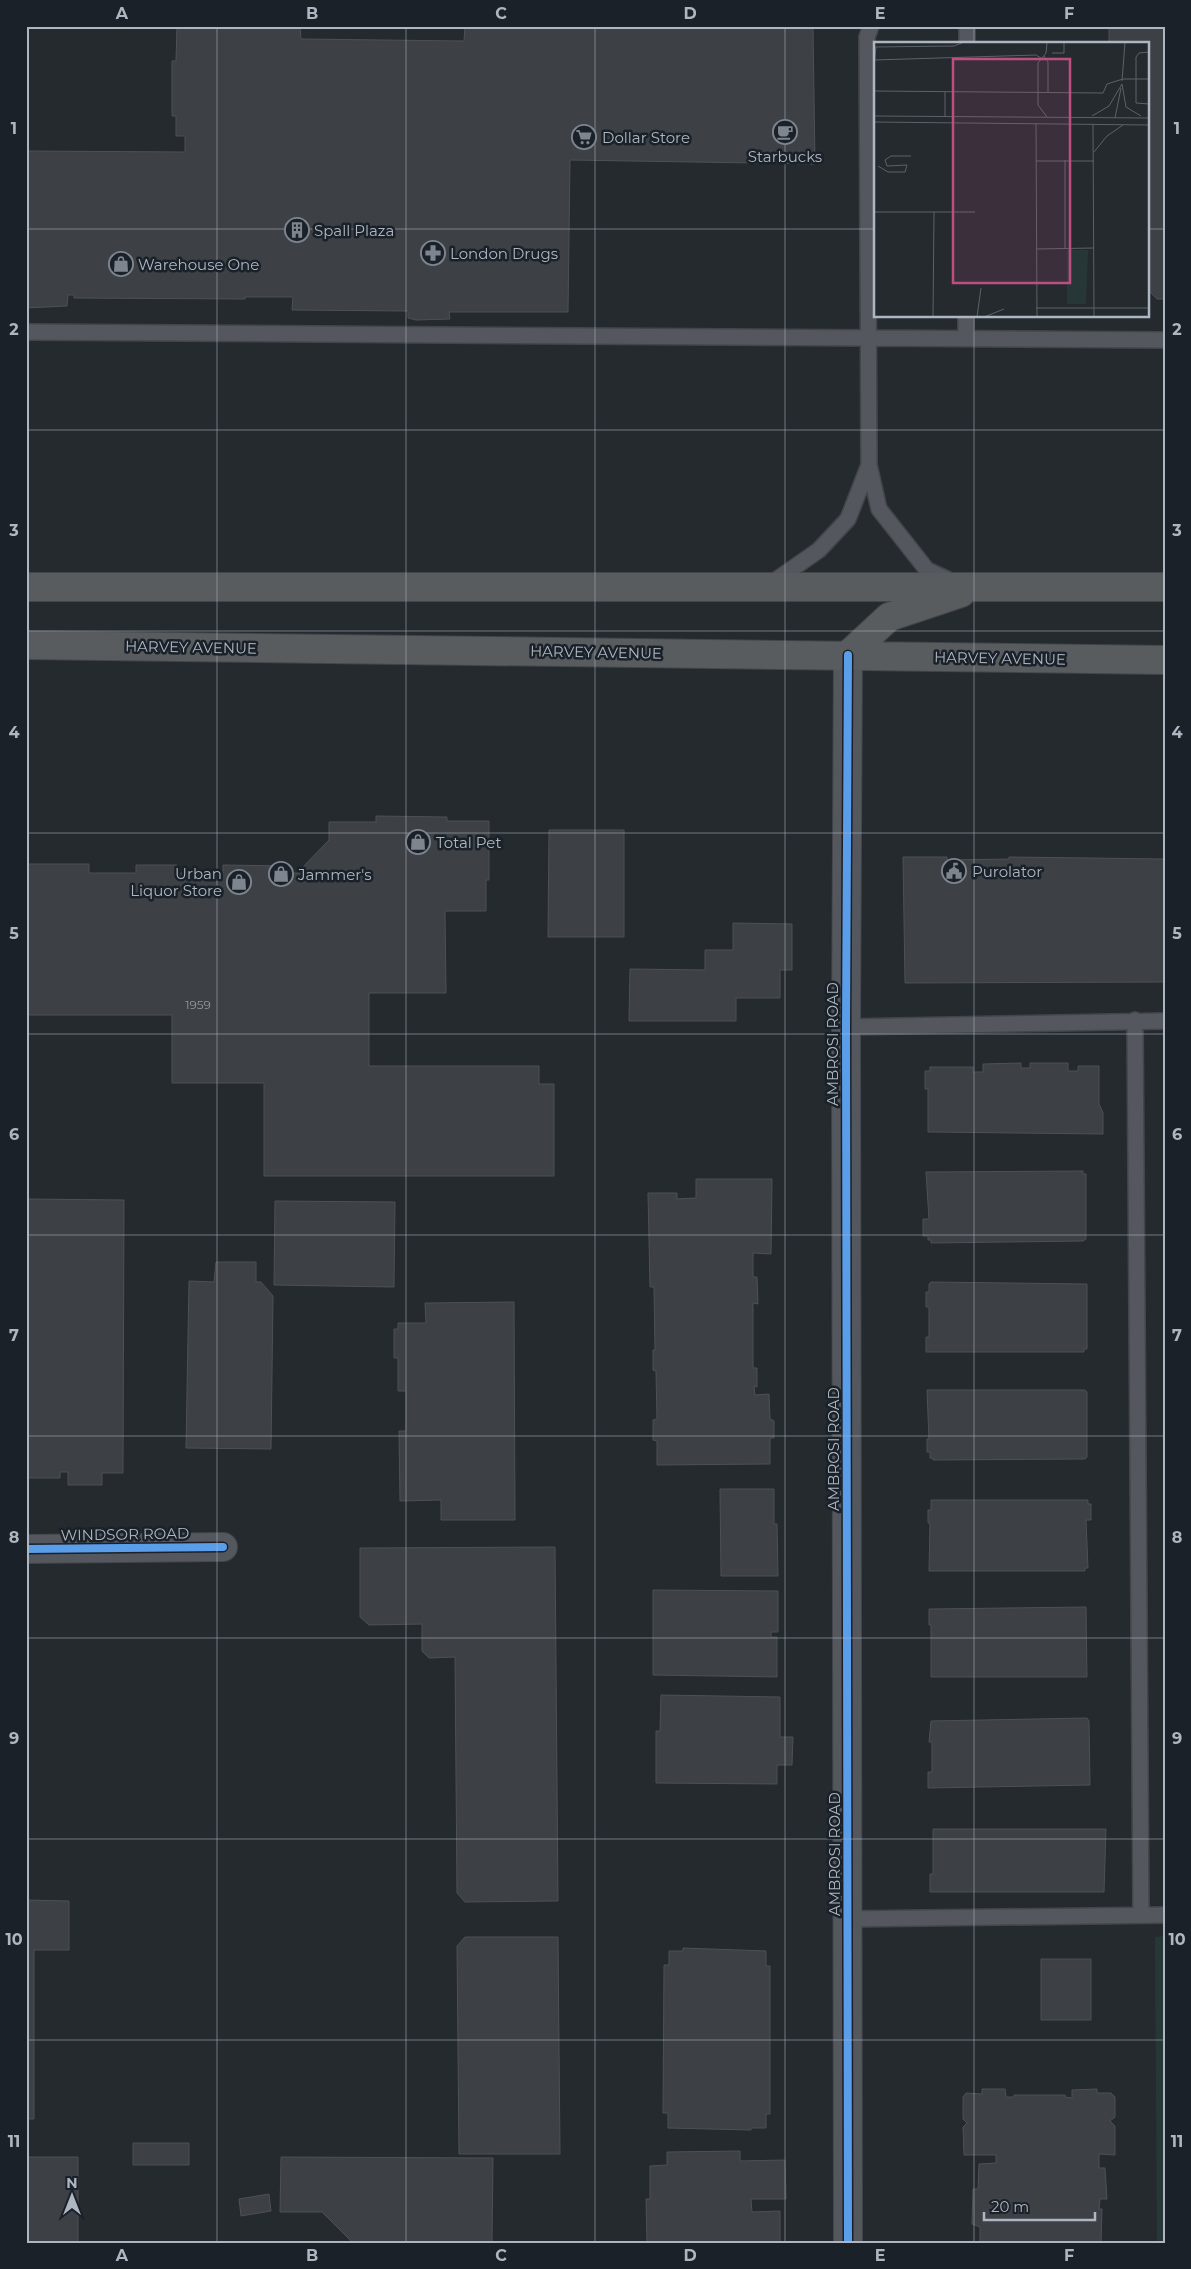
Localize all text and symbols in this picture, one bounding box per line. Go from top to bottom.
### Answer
text: A [115,4,129,23]
text: B [306,4,318,23]
text: C [495,4,507,23]
text: D [683,4,697,23]
text: E [875,4,885,23]
text: F [1064,4,1074,23]
inset map [874,42,1148,318]
text: 1 [11,119,17,138]
cafe icon: Starbucks [772,119,798,145]
text: 1 [1174,119,1180,138]
supermarket icon: Dollar Store [571,124,597,150]
place label: Dollar Store [602,128,690,147]
place label: Starbucks [748,147,822,166]
building icon: Spall Plaza [284,217,310,243]
place label: Spall Plaza [314,221,394,240]
pharmacy icon: London Drugs [420,240,446,266]
place label: London Drugs [450,244,558,263]
shop icon: Warehouse One [108,251,134,277]
place label: Warehouse One [138,255,259,274]
text: 2 [9,320,19,339]
text: 2 [1172,320,1182,339]
text: 3 [8,521,19,540]
text: 3 [1171,521,1182,540]
street label: HARVEY AVENUE [125,636,257,658]
street label: HARVEY AVENUE [530,641,662,663]
street label: HARVEY AVENUE [934,647,1066,669]
text: 4 [8,723,20,742]
text: 4 [1171,723,1183,742]
shop icon: Total Pet [405,829,431,855]
place label: Total Pet [436,833,502,852]
public building icon: Purolator [941,858,967,884]
shop icon: Jammer's [268,861,294,887]
place label: Purolator [972,862,1042,881]
place label: Urban Liquor Store [130,864,222,900]
place label: Jammer's [297,865,372,884]
shop icon: Urban Liquor Store [226,869,252,895]
text: 5 [9,924,19,943]
text: 5 [1172,924,1182,943]
street label: AMBROSI ROAD [823,982,842,1106]
house number: 1959 [185,997,211,1012]
text: 6 [9,1125,19,1144]
text: 6 [1172,1125,1182,1144]
text: 7 [9,1326,19,1345]
text: 7 [1172,1326,1182,1345]
street label: AMBROSI ROAD [824,1387,843,1511]
street label: WINDSOR ROAD [61,1523,189,1545]
text: 8 [9,1528,19,1547]
text: 8 [1172,1528,1182,1547]
text: 9 [9,1729,19,1748]
text: 9 [1172,1729,1182,1748]
street label: AMBROSI ROAD [825,1792,844,1916]
text: 10 [5,1930,23,1949]
text: 10 [1168,1930,1186,1949]
text: 11 [8,2132,20,2151]
text: 11 [1171,2132,1183,2151]
north arrow [48,2172,98,2222]
text: N [66,2174,78,2192]
scale bar [984,2189,1095,2221]
text: 20 m [991,2197,1029,2216]
text: A [115,2246,129,2265]
text: B [306,2246,318,2265]
text: C [495,2246,507,2265]
text: D [683,2246,697,2265]
text: E [875,2246,885,2265]
text: F [1064,2246,1074,2265]

